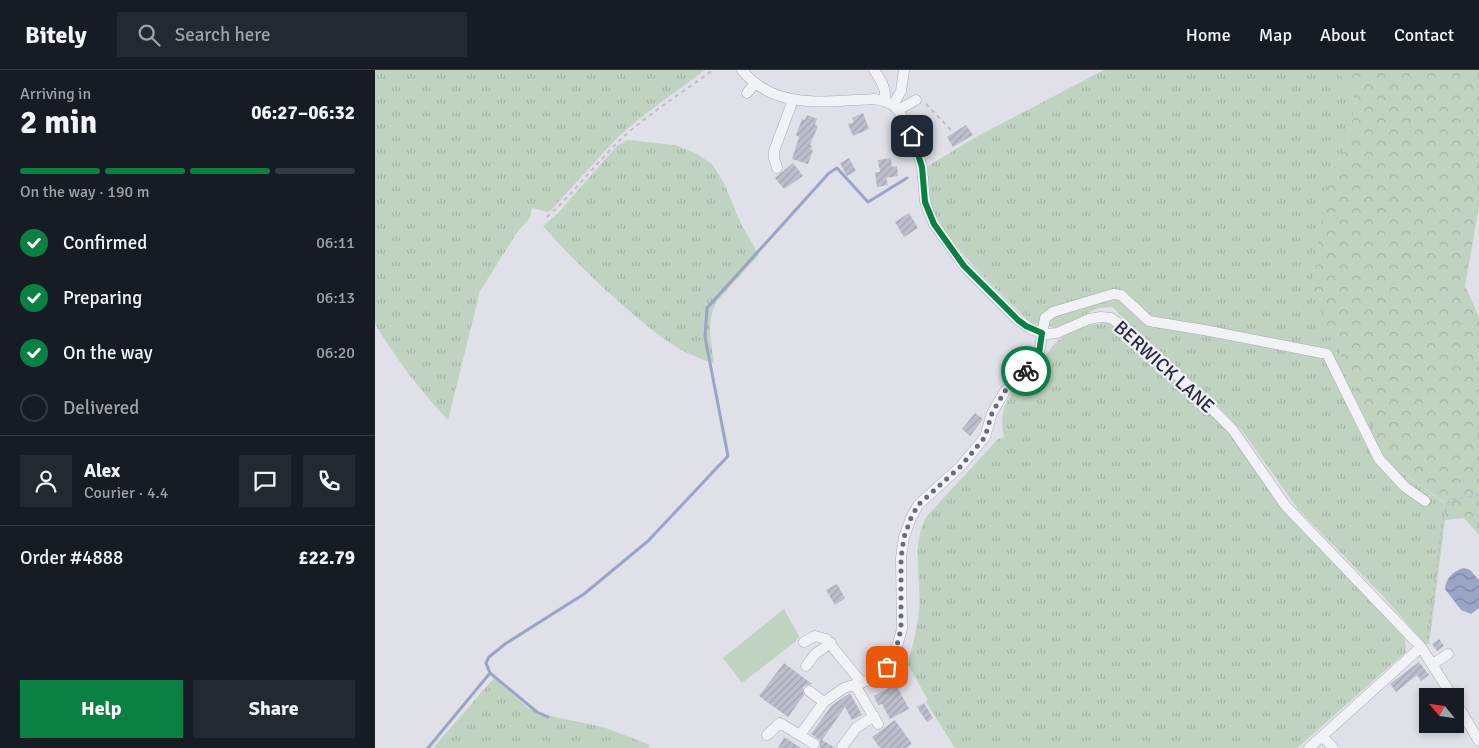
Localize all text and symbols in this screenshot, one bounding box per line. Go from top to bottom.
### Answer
search box [117,12,467,57]
text: Bitely [25,20,87,50]
icon: search [135,21,163,49]
text: Search here [175,23,270,47]
text: Home [1186,24,1231,46]
text: Map [1259,24,1292,46]
text: About [1320,24,1366,46]
text: Contact [1394,24,1454,46]
text: Arriving in [20,84,91,104]
text: 06:27–06:32 [251,101,355,125]
text: 2 min [20,103,97,142]
pin [891,115,933,157]
icon: home [898,122,926,150]
text: On the way · 190 m [20,182,150,202]
icon: check [20,229,48,257]
text: Confirmed [63,231,147,255]
text: 06:11 [316,233,355,253]
icon: check [20,284,48,312]
text: Preparing [63,286,142,310]
text: 06:13 [316,288,355,308]
street label: BERWICK LANE [1109,316,1219,418]
icon: check [20,339,48,367]
text: On the way [63,341,153,365]
text: 06:20 [316,343,355,363]
courier [1001,346,1051,396]
icon: bike [1012,357,1040,385]
text: Delivered [63,396,139,420]
button: person [20,455,72,507]
button: chat [239,455,291,507]
button: phone [303,455,355,507]
text: Alex [84,459,120,483]
text: Courier · 4.4 [84,483,168,503]
text: Order #4888 [20,546,123,570]
text: £22.79 [298,546,355,570]
pin [866,646,908,688]
icon: bag [873,653,901,681]
button: Help [20,680,183,738]
button: Share [193,680,355,738]
north arrow [1419,688,1464,732]
map controls [1419,688,1464,733]

